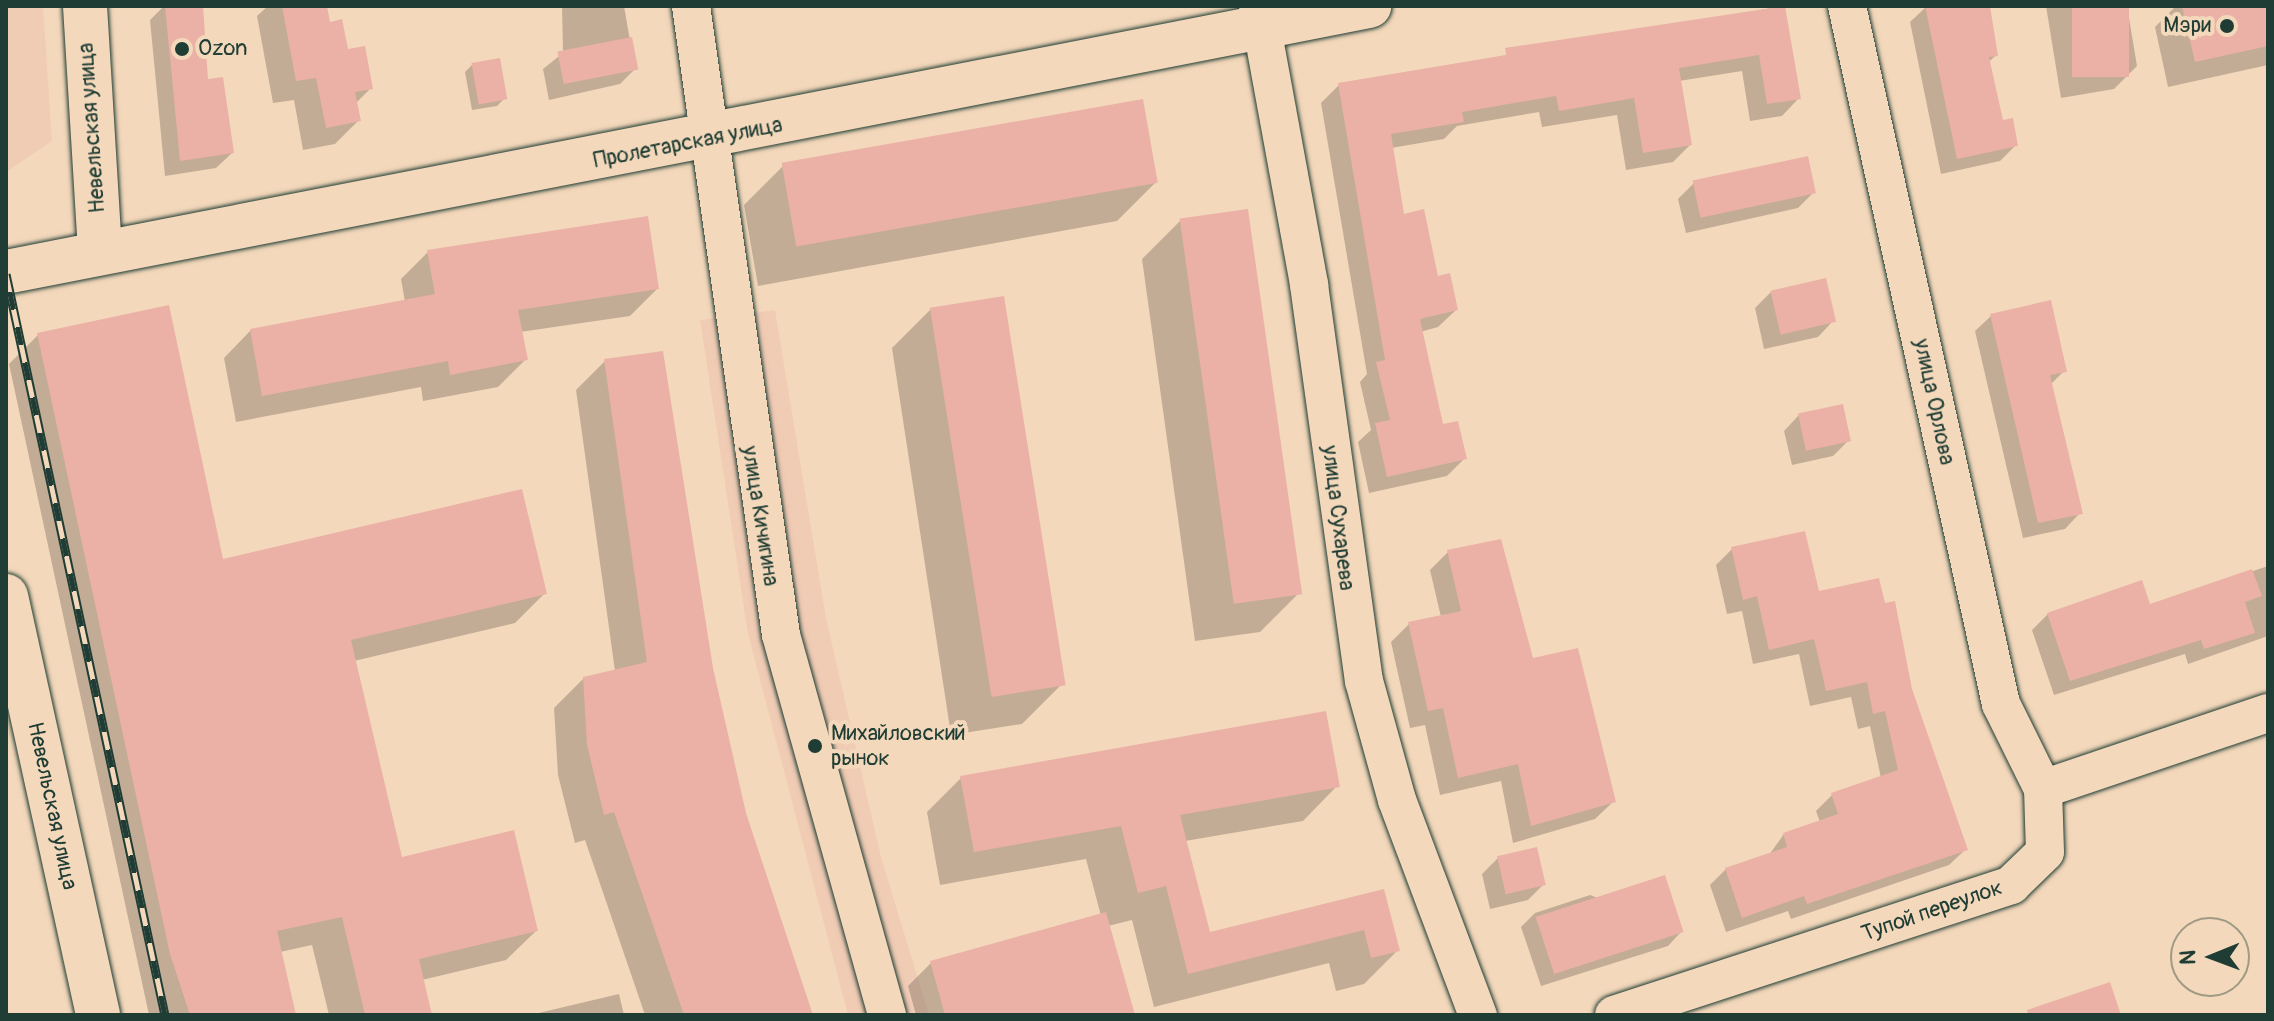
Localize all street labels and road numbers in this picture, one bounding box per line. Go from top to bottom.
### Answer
street label: Невельская улица [73,42,111,214]
street label: Пролетарская улица [591,112,785,174]
street label: улица Орлова [1908,336,1960,468]
street label: улица Кичигина [736,444,784,588]
street label: улица Сухарева [1316,444,1360,592]
street label: Невельская улица [21,720,83,892]
street label: Тупой переулок [1858,875,2006,947]

